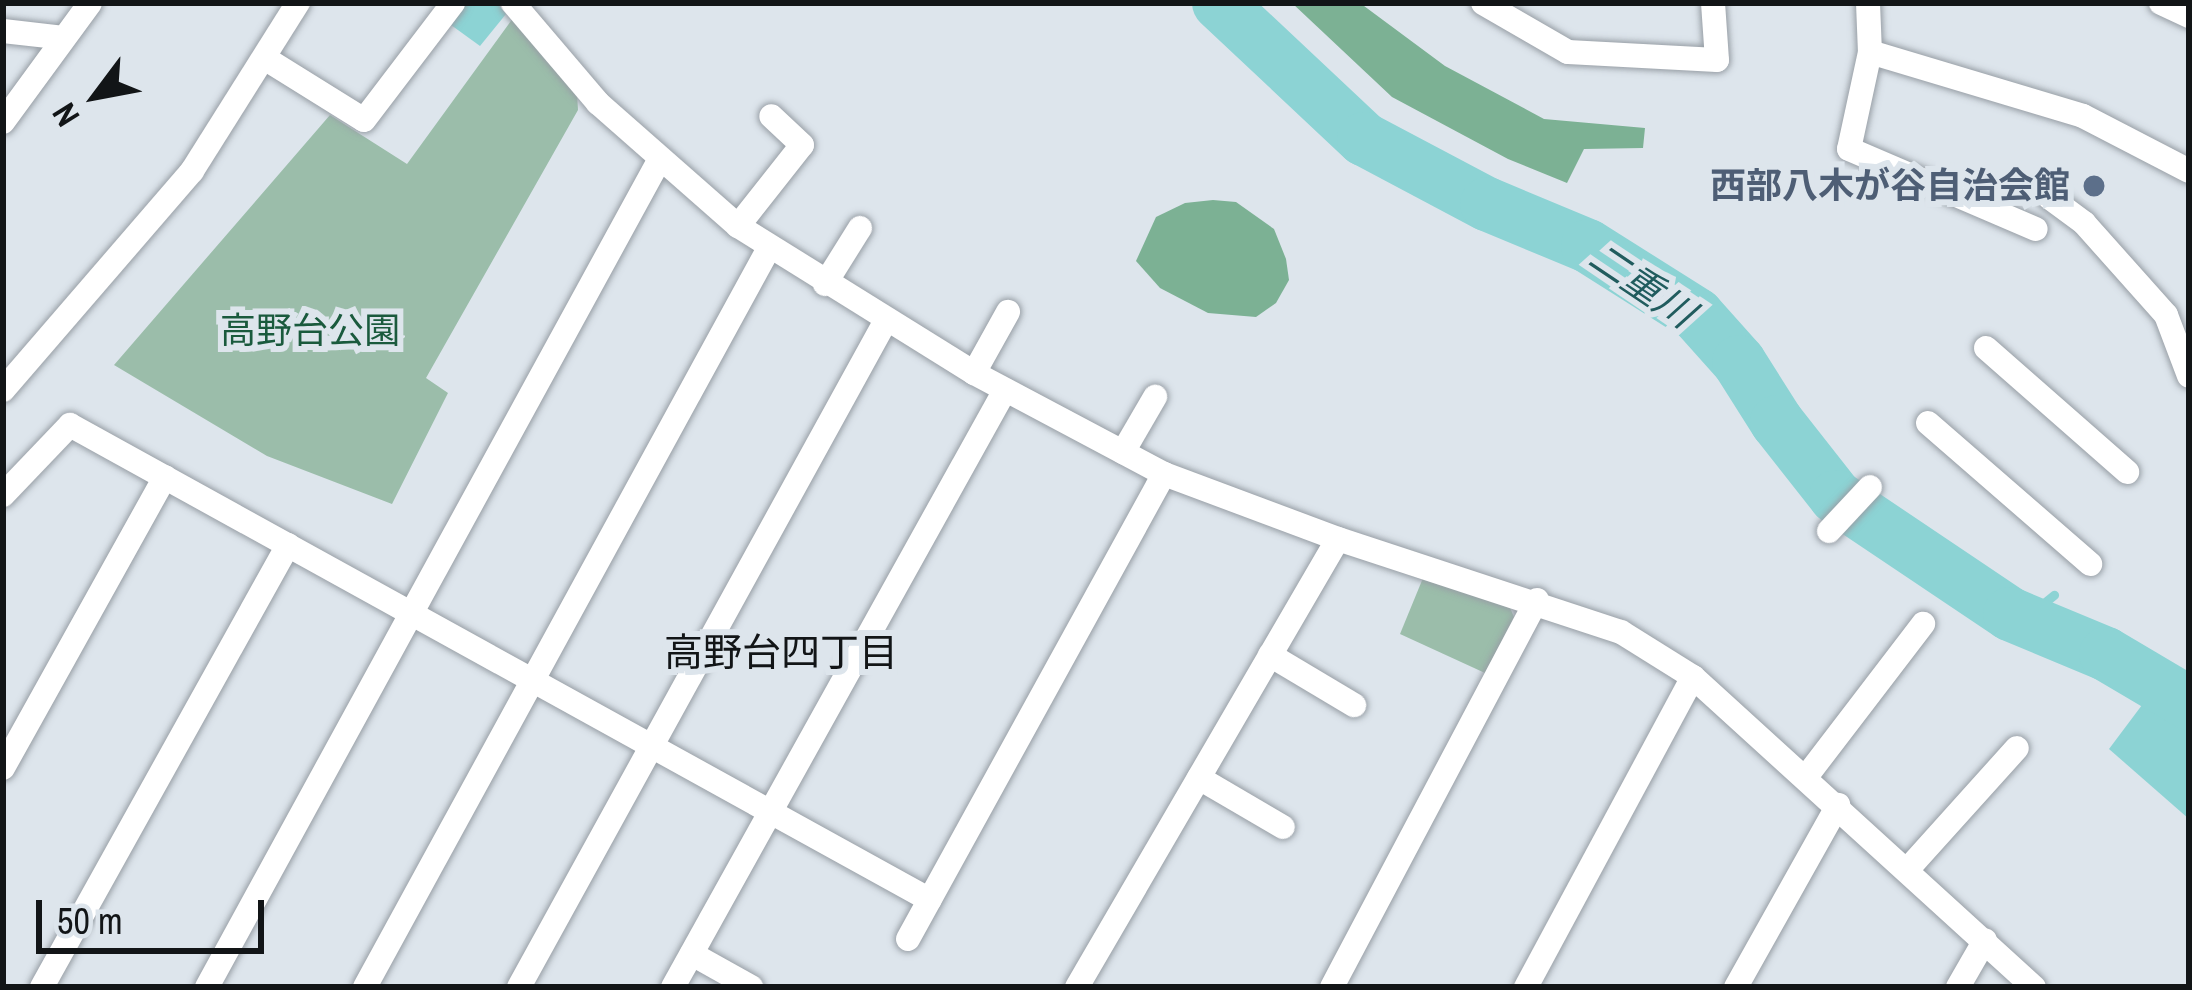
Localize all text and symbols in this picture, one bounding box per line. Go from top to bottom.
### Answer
north arrow [36,36,156,156]
text: N [42,95,89,135]
place label: 西部八木が谷自治会館 [1710,164,2070,208]
marker: 西部八木が谷自治会館 [2081,173,2107,199]
water label: 二重川 [1580,233,1704,337]
park label: 高野台公園 [220,309,400,353]
district label: 高野台四丁目 [664,629,898,675]
scale bar [42,876,270,950]
text: 50 m [57,897,123,945]

